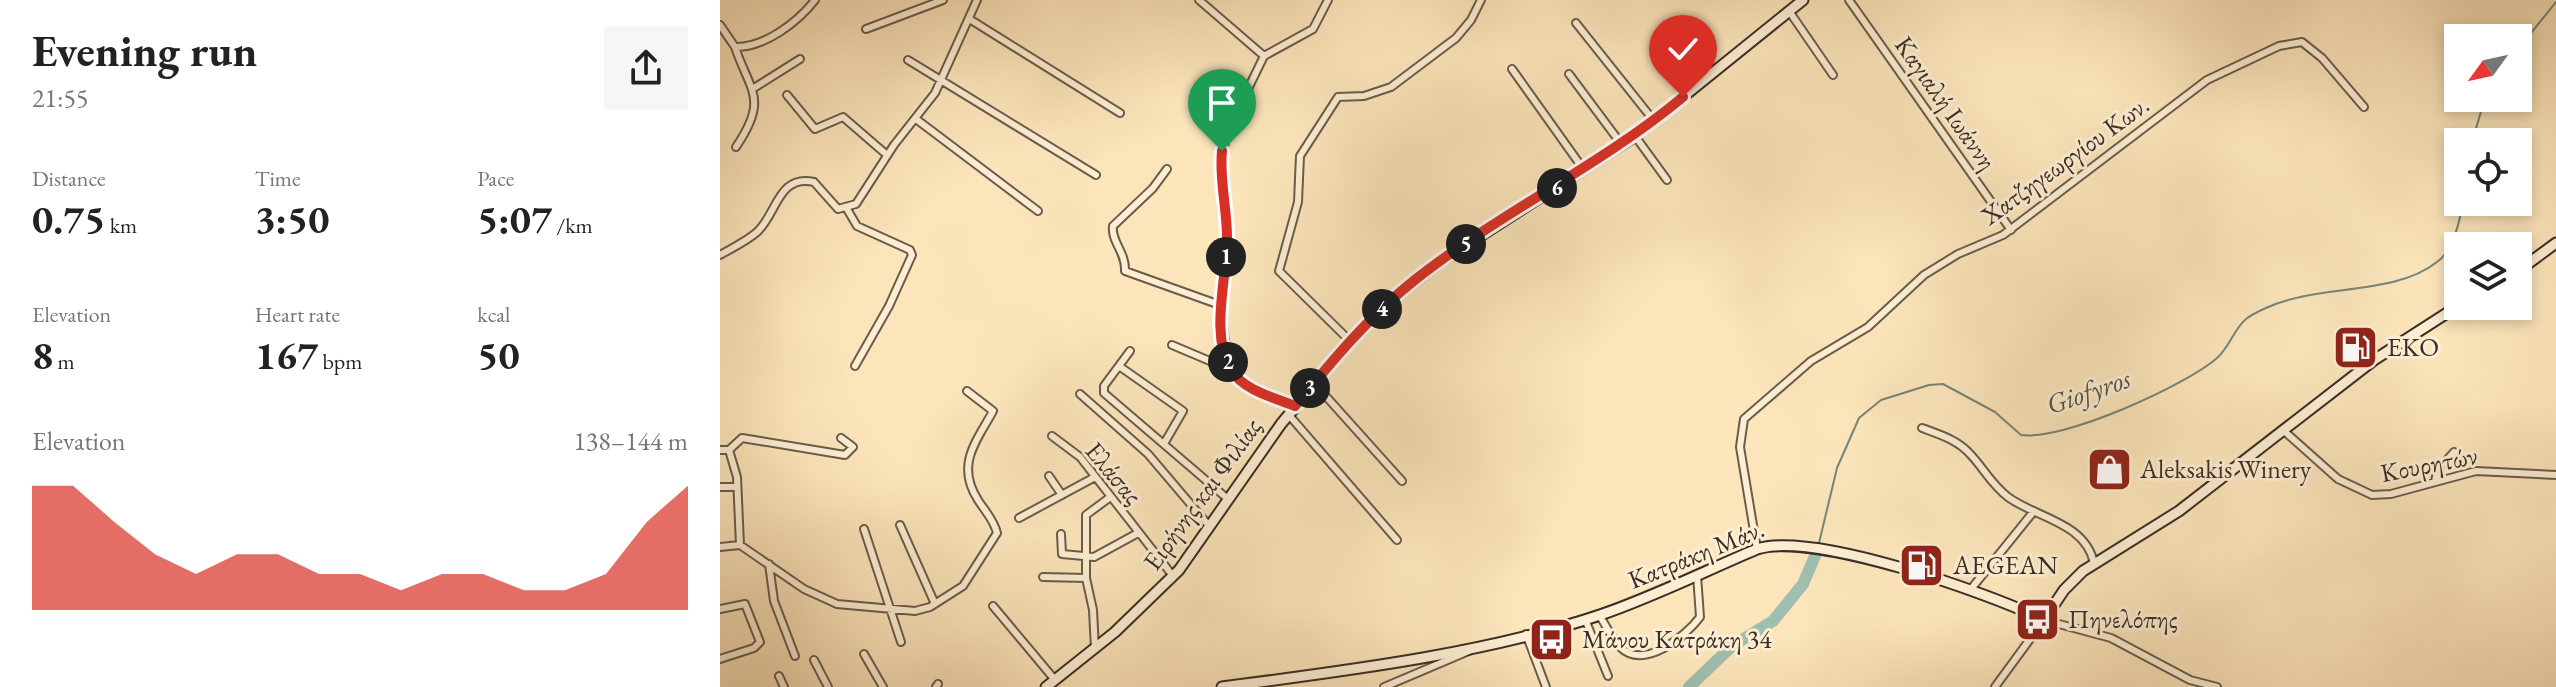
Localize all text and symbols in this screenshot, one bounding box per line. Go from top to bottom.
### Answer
pin [1649,15,1717,97]
text: Evening run [32,22,257,79]
north arrow [2444,24,2532,112]
map controls [2444,24,2532,320]
button: share [604,26,688,110]
icon: check [1661,27,1705,71]
street label: Καγιαλή Ιωάννη [1887,29,2005,177]
pin [1188,69,1256,151]
text: 21:55 [32,81,88,115]
icon: arrive [1200,81,1244,125]
street label: Χατζηγεωργίου Κων. [1973,87,2156,233]
button: locate [2444,128,2532,216]
text: Distance [32,164,105,193]
text: Time [255,164,300,193]
text: Pace [477,164,514,193]
pin: 6 [1537,168,1577,208]
text: 6 [1551,173,1563,202]
text: 0.75 [32,193,105,245]
text: 3:50 [255,193,329,245]
text: 5:07 [477,193,552,245]
text: km [105,211,137,240]
text: /km [552,211,593,240]
pin: 5 [1446,224,1486,264]
text: 5 [1460,229,1472,258]
button: layers [2444,232,2532,320]
pin: 1 [1206,237,1246,277]
text: 1 [1220,242,1232,271]
pin: 4 [1362,289,1402,329]
text: 4 [1376,294,1388,323]
text: Elevation [32,300,111,329]
text: Heart rate [255,300,340,329]
text: kcal [477,300,510,329]
fuel station icon: EKO [2332,323,2380,371]
text: 8 [32,329,53,381]
text: 167 [255,329,318,381]
text: 50 [477,329,520,381]
place label: EKO [2387,330,2439,364]
pin: 2 [1208,342,1248,382]
text: m [53,347,75,376]
text: bpm [318,347,362,376]
text: 2 [1222,347,1234,376]
water label: Giofyros [2041,360,2135,422]
pin: 3 [1290,368,1330,408]
text: 3 [1304,373,1316,402]
street label: Ειρήνης και Φιλίας [1135,411,1269,577]
text: Elevation [32,424,126,458]
text: 138–144 m [573,424,688,458]
street label: Ελάσας [1078,435,1150,511]
street label: Κουρητών [2378,438,2480,490]
shop icon: Aleksakis Winery [2085,445,2133,493]
place label: Aleksakis Winery [2139,452,2312,486]
street label: Κατράκη Μάν. [1623,511,1769,597]
fuel station icon: AEGEAN [1898,541,1946,589]
place label: AEGEAN [1952,548,2058,582]
bus stop icon: Πηνελόπης [2013,595,2061,643]
place label: Πηνελόπης [2068,602,2178,636]
bus stop icon: Μάνου Κατράκη 34 [1527,615,1575,663]
place label: Μάνου Κατράκη 34 [1582,622,1772,656]

